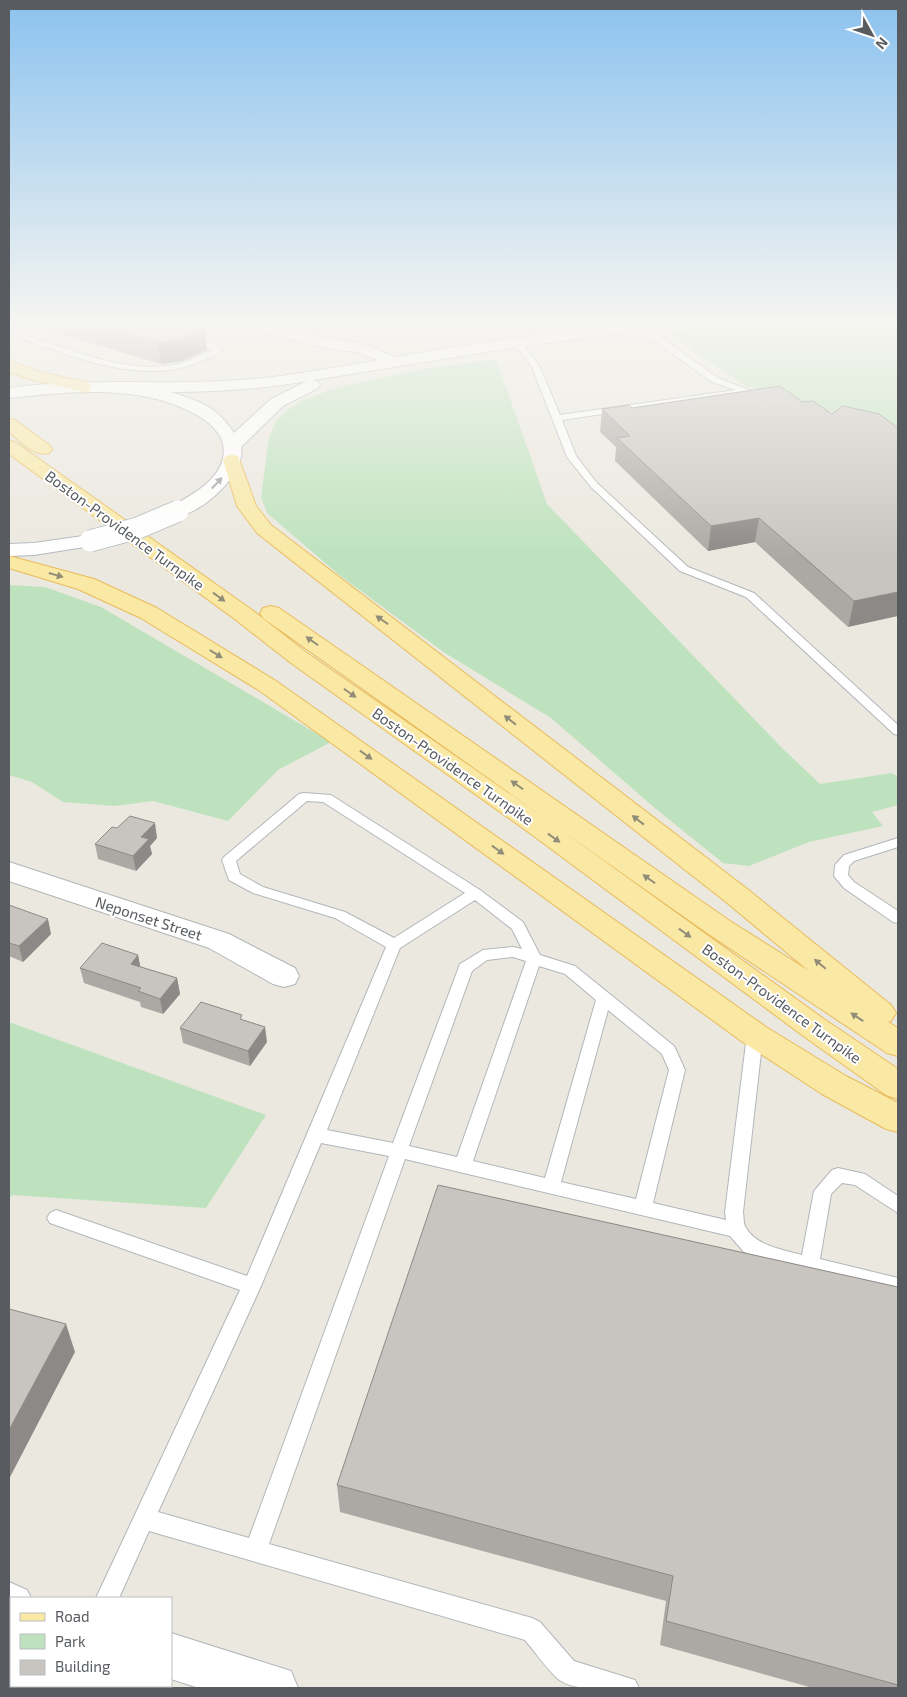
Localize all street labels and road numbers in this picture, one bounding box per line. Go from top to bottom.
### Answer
street label: Boston-Providence Turnpike [42,466,208,594]
street label: Boston-Providence Turnpike [369,704,537,828]
street label: Neponset Street [93,892,205,944]
street label: Boston-Providence Turnpike [699,939,865,1067]

